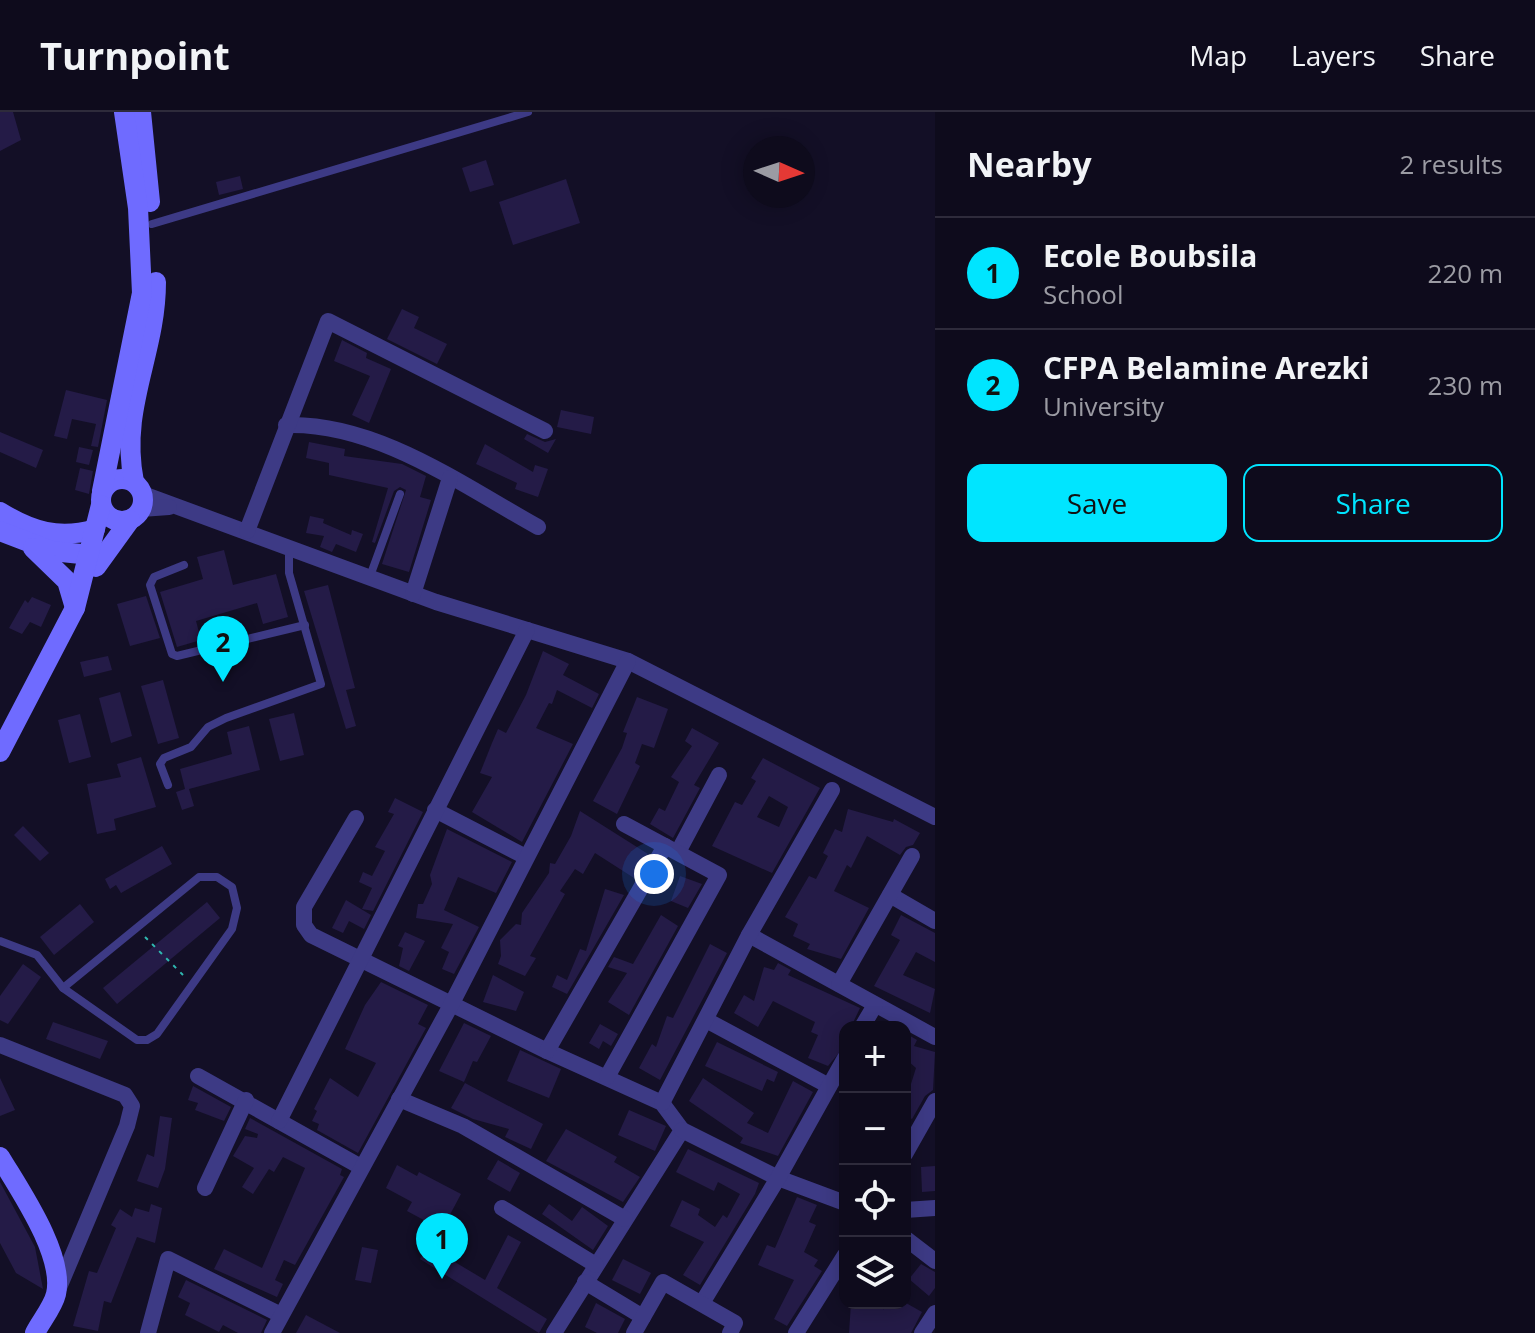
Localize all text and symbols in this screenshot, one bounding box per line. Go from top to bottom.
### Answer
text: Turnpoint [40,29,230,81]
text: Map [1189,36,1247,74]
text: Layers [1291,36,1376,74]
text: Share [1420,36,1495,74]
north arrow [743,136,815,208]
text: Nearby [967,141,1092,187]
text: 2 results [1400,146,1503,182]
text: Ecole Boubsila [1043,235,1257,276]
text: 1 [986,255,1000,291]
text: 220 m [1428,255,1503,291]
text: School [1043,276,1124,312]
text: CFPA Belamine Arezki [1043,347,1369,388]
text: 2 [986,367,1000,403]
text: 230 m [1428,367,1503,403]
text: University [1043,388,1164,424]
button: Save [967,464,1227,542]
button: Share [1243,464,1503,542]
pin: 2 [197,616,249,682]
your location [634,854,674,894]
map controls [839,1021,911,1309]
button: + [839,1021,911,1093]
button: − [839,1093,911,1165]
button: locate [839,1165,911,1237]
pin: 1 [416,1213,468,1279]
button: layers [839,1237,911,1309]

